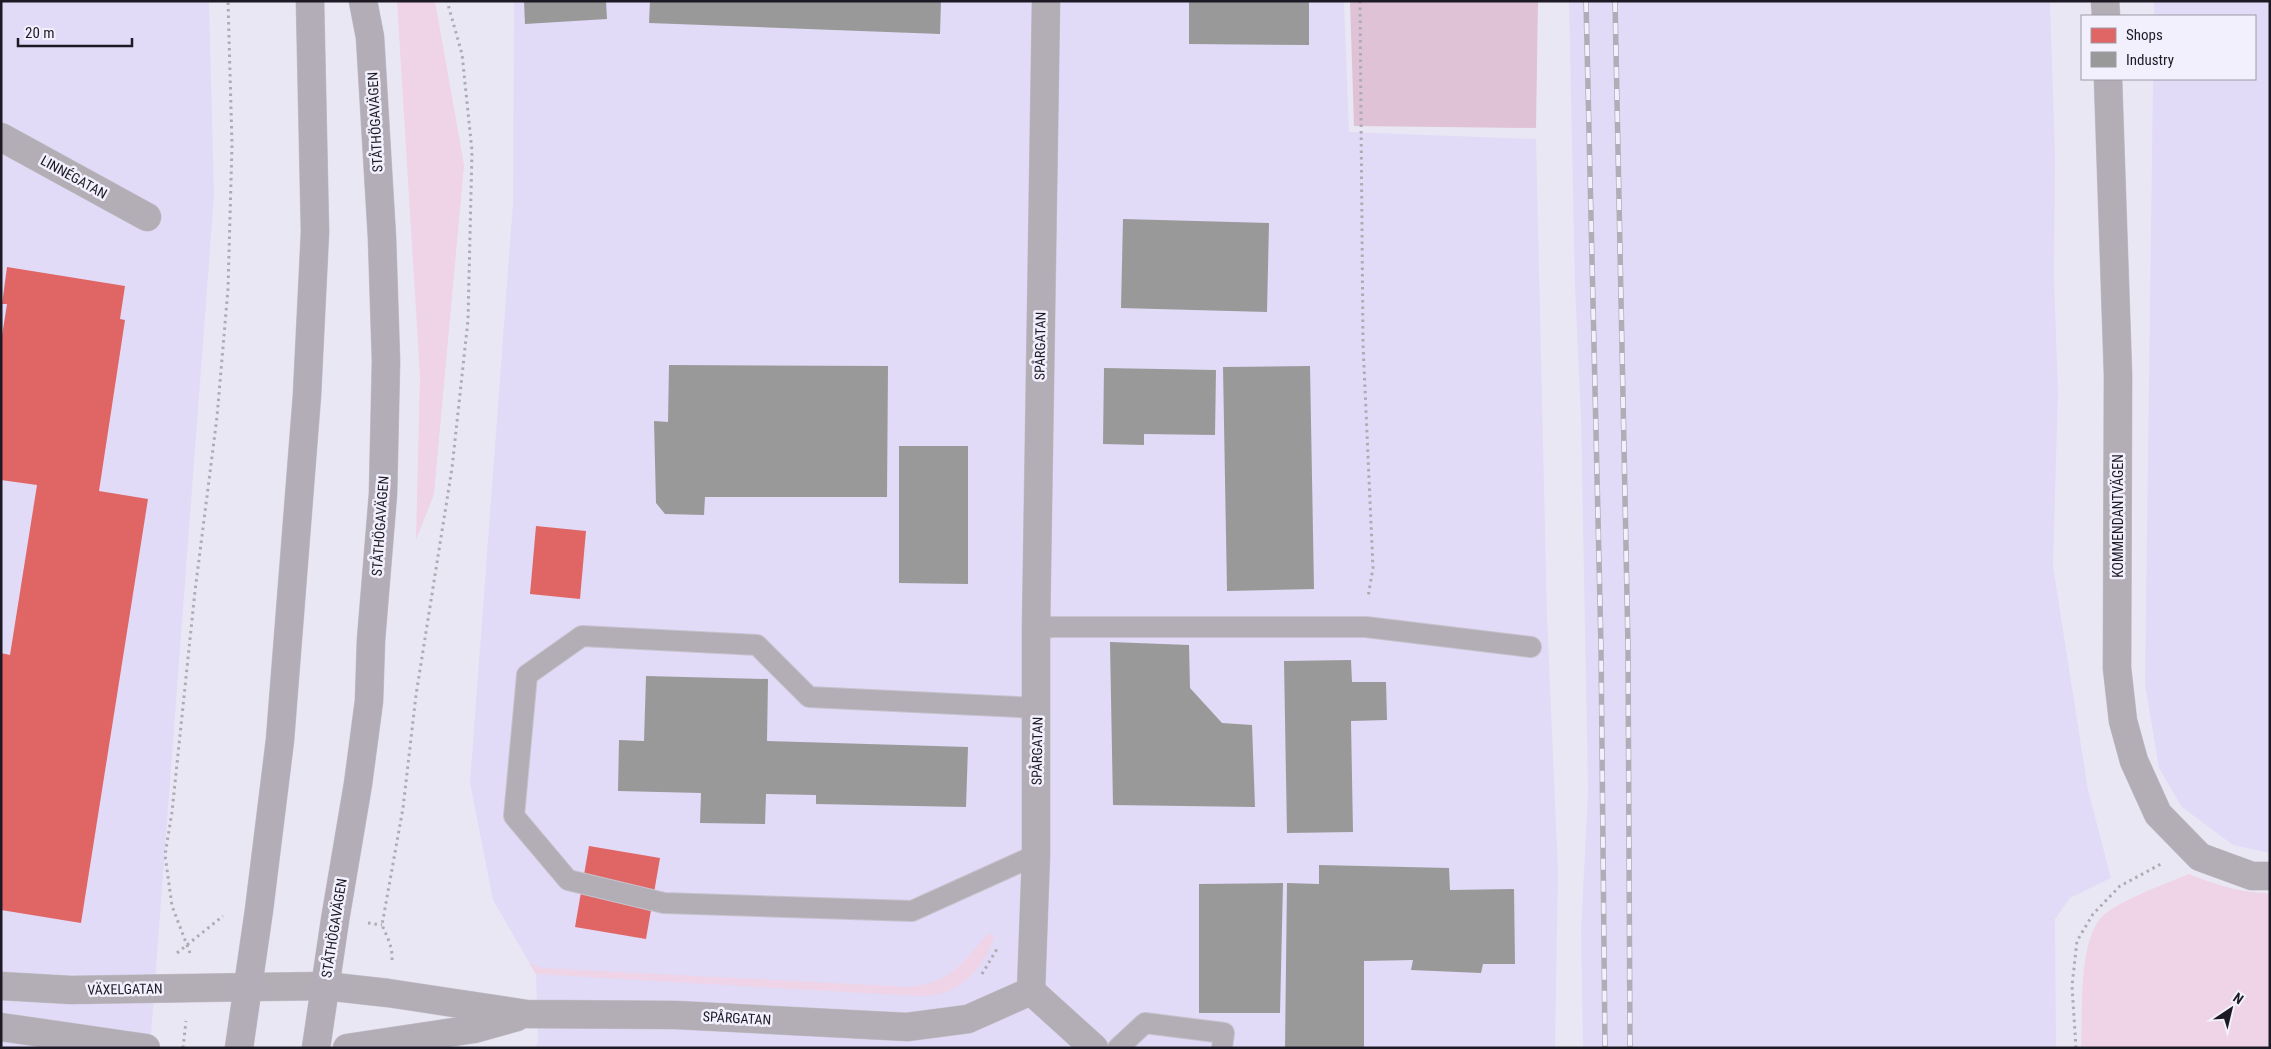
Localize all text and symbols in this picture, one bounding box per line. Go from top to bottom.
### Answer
scale bar [18,15,131,47]
legend [2081,15,2256,80]
text: 20 m [25,24,55,42]
text: Shops [2126,26,2163,44]
text: Industry [2126,51,2174,69]
street label: STÅTHÖGAVÄGEN [363,71,386,173]
street label: LINNÉGATAN [38,151,110,202]
street label: SPÅRGATAN [1030,312,1049,380]
street label: KOMMENDANTVÄGEN [2110,454,2126,578]
street label: STÅTHÖGAVÄGEN [368,475,391,577]
street label: SPÅRGATAN [1027,717,1046,785]
street label: STÅTHÖGAVÄGEN [317,877,350,979]
street label: VÄXELGATAN [87,980,163,998]
north arrow [2206,984,2256,1034]
text: N [2230,989,2247,1007]
street label: SPÅRGATAN [702,1007,772,1028]

